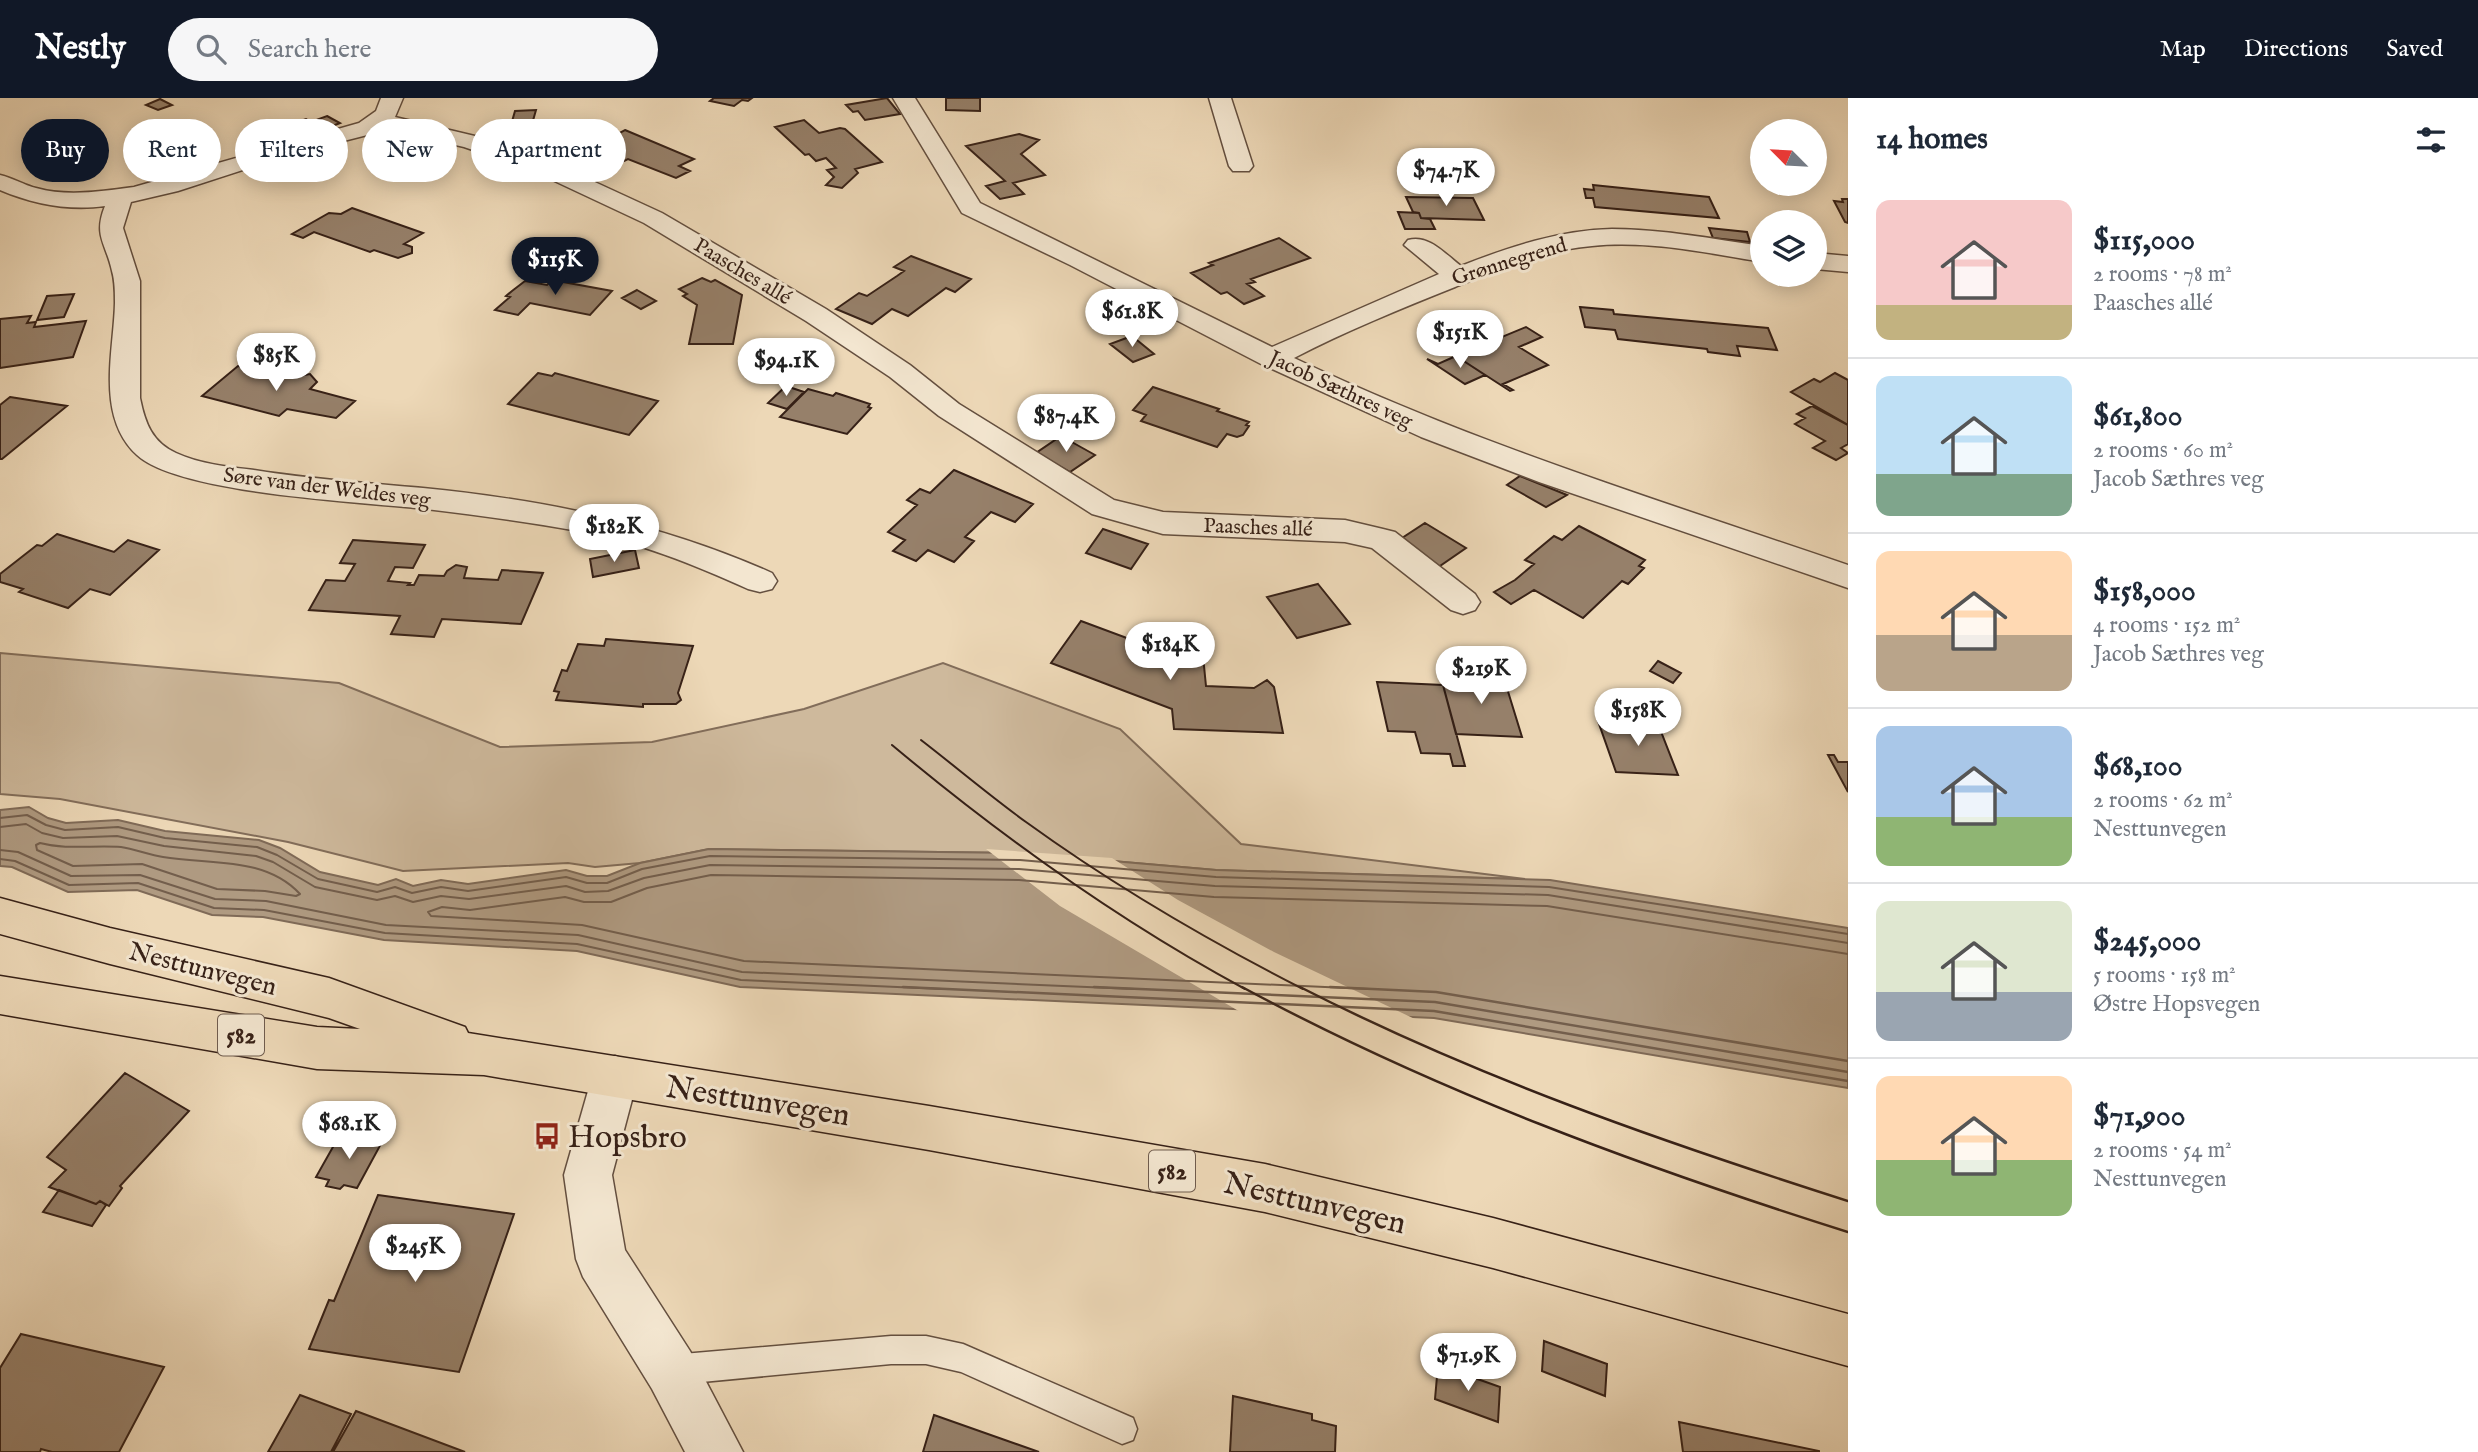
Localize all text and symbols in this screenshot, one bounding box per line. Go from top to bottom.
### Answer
search box [168,18,658,81]
text: Nestly [35,28,126,70]
icon: search [192,30,230,68]
text: Search here [248,33,372,66]
text: Map [2160,34,2206,65]
text: Directions [2244,34,2348,65]
text: Saved [2386,34,2443,65]
chip: Buy [21,119,109,182]
chip: Rent [123,119,221,182]
chip: Filters [235,119,348,182]
chip: New [362,119,457,182]
chip: Apartment [471,119,626,182]
north arrow [1750,119,1827,196]
map controls [1750,119,1827,287]
text: 14 homes [1876,121,1988,159]
icon: filters [2412,121,2450,159]
pin: $74.7K [1389,148,1503,208]
text: $74.7K [1413,156,1479,185]
button: layers [1750,210,1827,287]
text: $115,000 [2093,222,2195,260]
icon: home [1932,228,2016,312]
street label: Grønnegrend [1449,232,1571,293]
street label: Paasches allé [688,233,796,312]
pin: $115K [506,238,604,297]
text: $115K [528,245,582,274]
text: 2 rooms · 78 m² [2093,260,2232,289]
pin: $61.8K [1075,289,1189,349]
text: Paasches allé [2093,289,2213,318]
text: $61.8K [1101,297,1163,326]
pin: $151K [1411,310,1509,370]
text: $151K [1433,318,1487,347]
pin: $85K [235,334,317,393]
pin: $94.1K [729,338,843,398]
text: $85K [253,341,299,370]
street label: Jacob Sæthres veg [1262,344,1417,436]
text: $94.1K [754,346,818,375]
pin: $87.4K [1009,394,1123,454]
text: $61,800 [2093,398,2183,436]
text: $87.4K [1033,402,1099,431]
icon: home [1932,404,2016,488]
text: 2 rooms · 60 m² [2093,436,2233,465]
street label: Søre van der Weldes veg [222,462,433,515]
text: Jacob Sæthres veg [2093,465,2264,494]
pin: $182K [565,504,663,564]
text: $182K [585,512,643,541]
street label: Paasches allé [1203,513,1313,544]
text: $158,000 [2093,573,2196,611]
icon: home [1932,579,2016,663]
text: 4 rooms · 152 m² [2093,611,2240,640]
pin: $184K [1121,622,1219,682]
text: $184K [1141,630,1199,659]
text: Jacob Sæthres veg [2093,640,2264,669]
pin: $219K [1432,646,1530,706]
text: $219K [1452,654,1510,683]
pin: $158K [1589,688,1687,748]
text: $158K [1610,696,1666,725]
text: $68,100 [2093,748,2183,786]
icon: home [1932,754,2016,838]
text: 2 rooms · 62 m² [2093,786,2233,815]
text: Nesttunvegen [2093,815,2227,844]
text: $245,000 [2093,923,2201,961]
icon: home [1932,929,2016,1013]
street label: Nesttunvegen [125,935,280,1004]
text: 5 rooms · 158 m² [2093,961,2236,990]
text: Østre Hopsvegen [2093,990,2260,1019]
road number: 582 [218,1015,264,1056]
street label: Nesttunvegen [663,1068,853,1137]
text: $71,900 [2093,1098,2185,1136]
pin: $68.1K [292,1102,406,1161]
icon: home [1932,1104,2016,1188]
text: $68.1K [318,1109,380,1138]
place label: Hopsbro [568,1118,687,1159]
bus stop icon: Hopsbro [532,1121,562,1151]
text: 2 rooms · 54 m² [2093,1136,2232,1165]
road number: 582 [1149,1150,1195,1191]
street label: Nesttunvegen [1219,1164,1410,1245]
text: Nesttunvegen [2093,1165,2227,1194]
pin: $245K [366,1224,464,1284]
text: $245K [385,1232,445,1261]
pin: $71.9K [1411,1334,1525,1393]
text: $71.9K [1436,1341,1500,1370]

